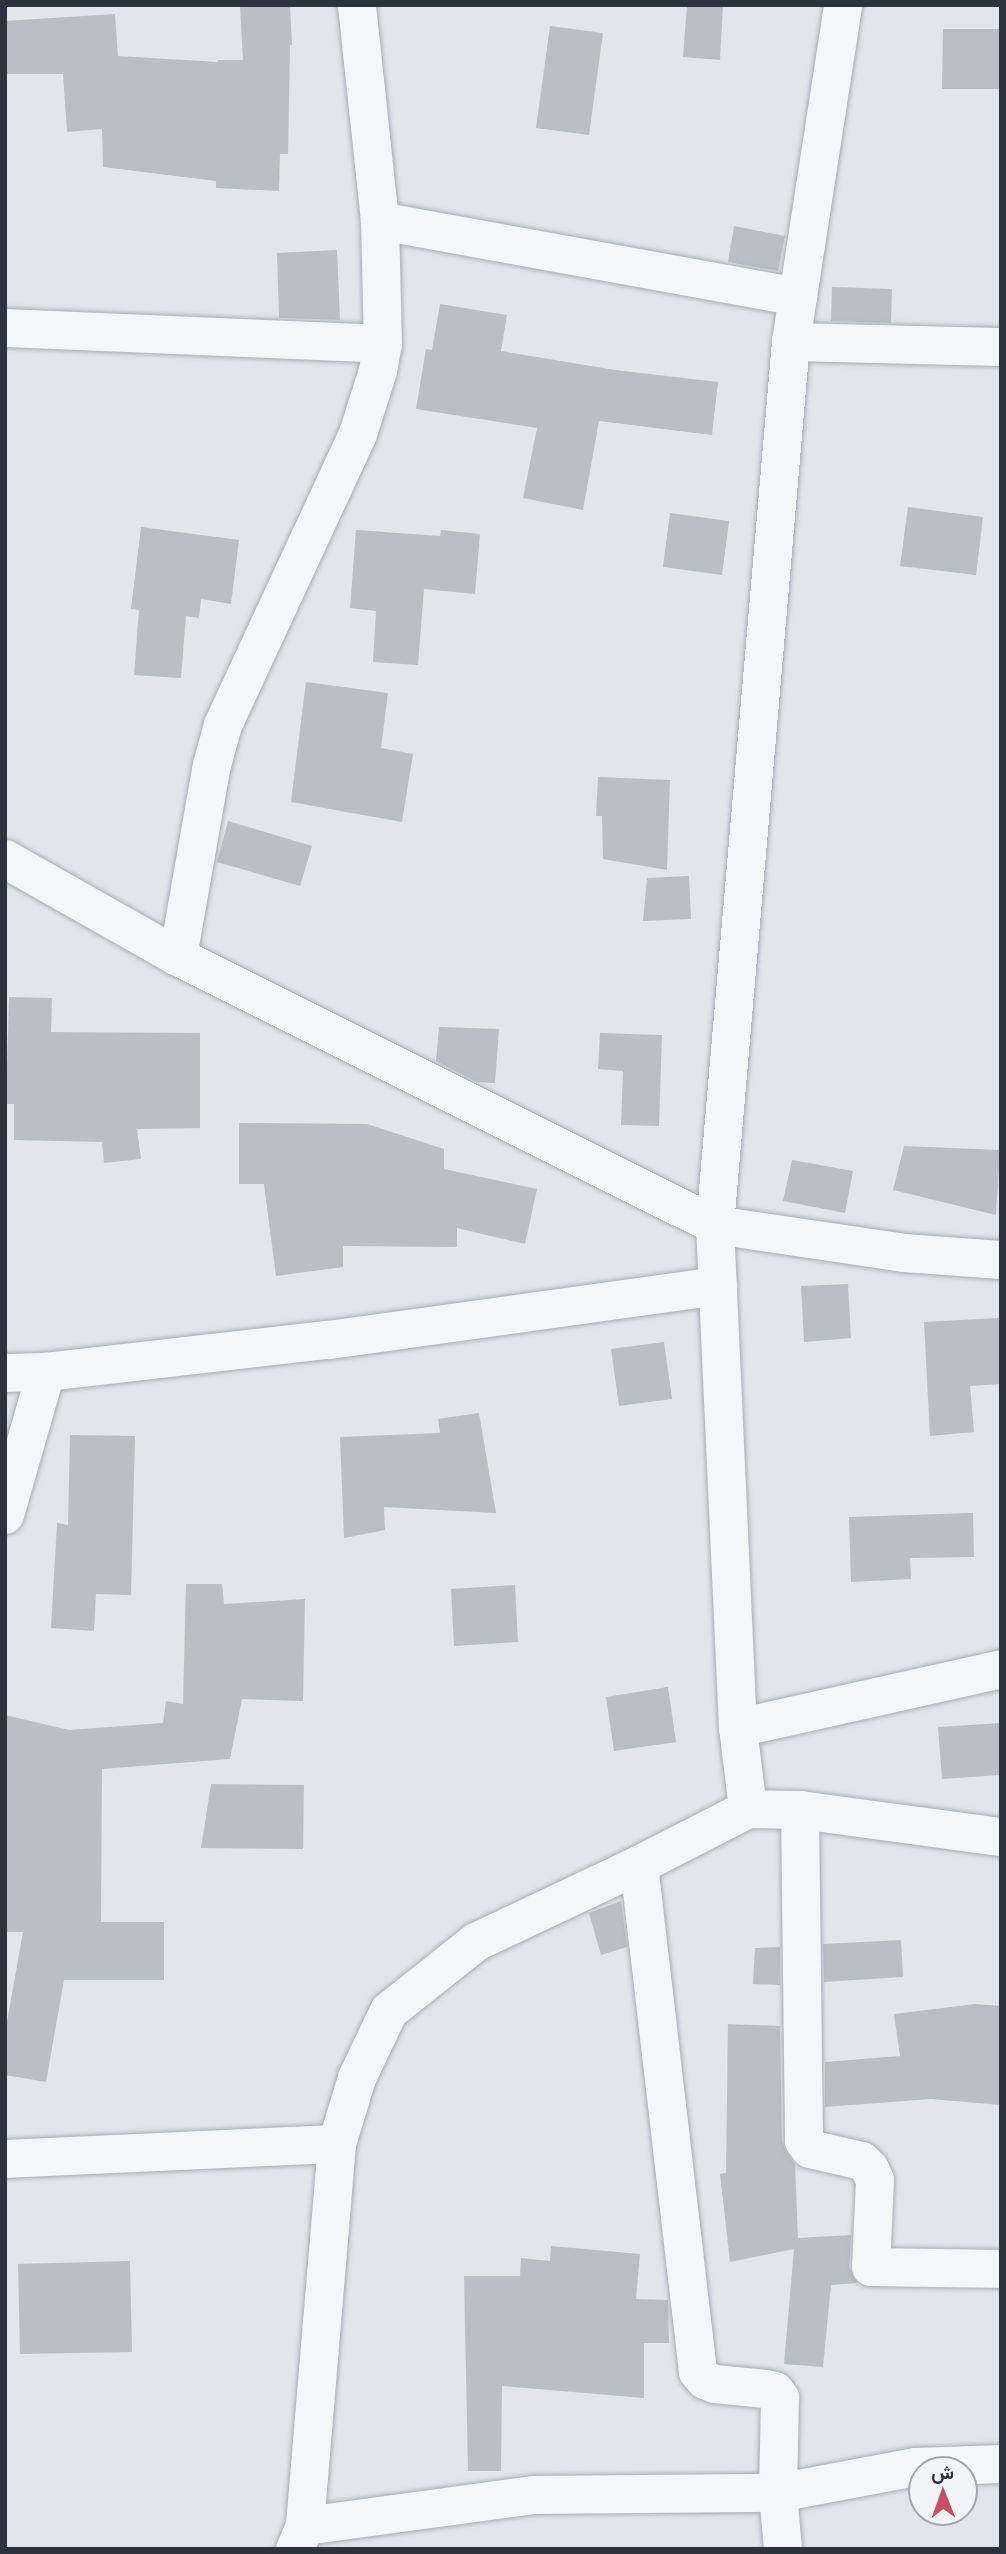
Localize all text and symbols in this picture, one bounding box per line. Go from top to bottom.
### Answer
north arrow [908,2456,978,2526]
text: ش [931,2459,954,2485]

